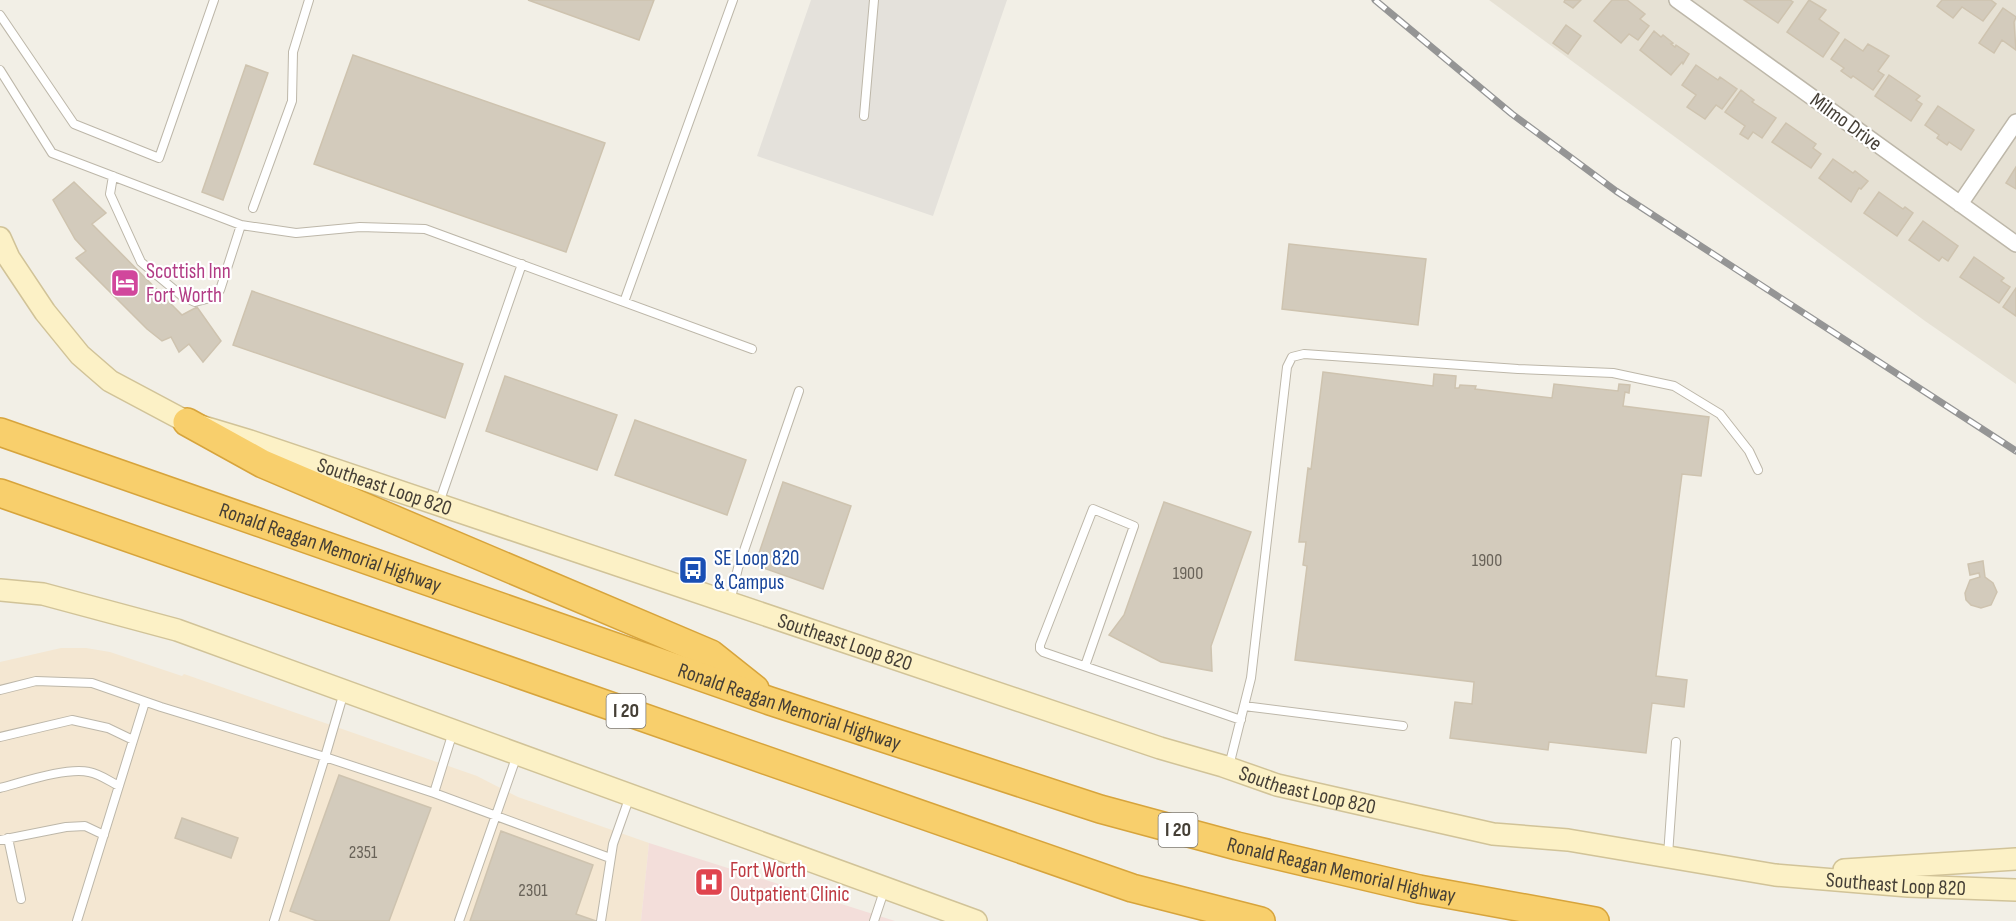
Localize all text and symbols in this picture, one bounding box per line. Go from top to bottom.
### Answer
street label: Milmo Drive [1805,88,1887,156]
place label: Scottish Inn Fort Worth [146,259,231,308]
hotel icon: Scottish Inn Fort Worth [109,267,141,299]
street label: Southeast Loop 820 [314,452,455,521]
street label: Ronald Reagan Memorial Highway [216,497,445,598]
place label: SE Loop 820 & Campus [714,546,800,595]
house number: 1900 [1472,550,1502,571]
bus stop icon: SE Loop 820 & Campus [677,554,709,586]
house number: 1900 [1173,563,1203,584]
street label: Southeast Loop 820 [775,607,916,676]
street label: Ronald Reagan Memorial Highway [675,657,904,756]
road number: I 20 [606,694,646,728]
street label: Southeast Loop 820 [1236,760,1378,820]
road number: I 20 [1158,813,1198,847]
street label: Ronald Reagan Memorial Highway [1224,831,1458,908]
house number: 2351 [349,842,378,863]
place label: Fort Worth Outpatient Clinic [730,858,850,907]
hospital icon: Fort Worth Outpatient Clinic [693,866,725,898]
street label: Southeast Loop 820 [1825,867,1966,901]
house number: 2301 [518,880,548,901]

